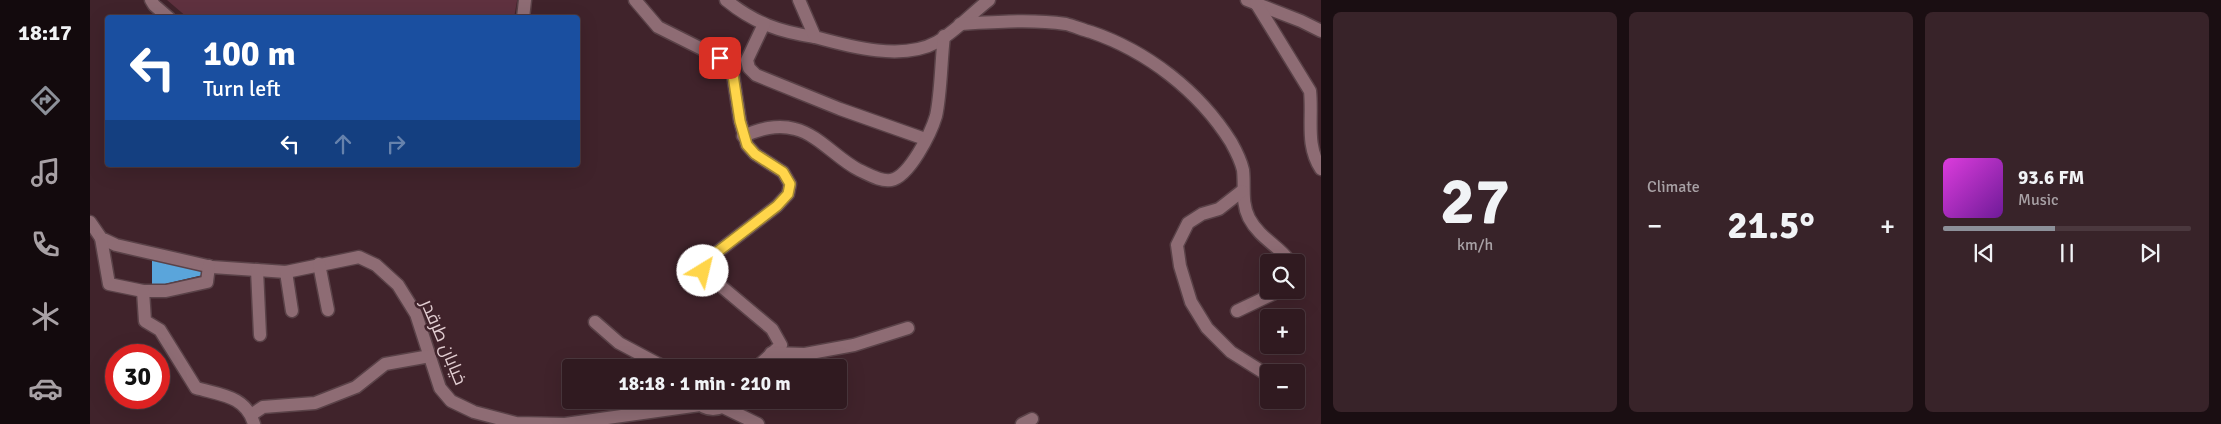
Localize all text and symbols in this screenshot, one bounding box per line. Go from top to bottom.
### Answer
text: 18:17 [18,19,72,46]
text: 100 m [203,32,296,75]
icon: left [120,35,185,100]
pin [699,37,741,79]
icon: arrive [706,44,734,72]
text: Turn left [203,75,281,102]
icon: directions [28,83,63,118]
icon: left [276,130,304,158]
icon: ahead [329,130,357,158]
icon: right [382,130,410,158]
icon: music [28,155,63,190]
text: 27 [1440,162,1510,242]
text: 93.6 FM [2018,166,2084,190]
text: Climate [1647,177,1700,197]
text: Music [2018,190,2059,210]
text: 21.5° [1727,202,1815,249]
text: − [1647,209,1662,243]
text: + [1880,209,1895,243]
icon: phone [28,227,63,262]
text: km/h [1457,235,1493,255]
icon: previous [1970,239,1998,267]
icon: pause [2053,239,2081,267]
icon: next [2136,239,2164,267]
position arrow [676,244,728,296]
map controls [1260,254,1305,409]
button: search [1260,254,1305,299]
street label: خیابان طرقدر [416,295,472,388]
icon: climate [28,299,63,334]
button: + [1260,309,1305,354]
speed limit sign: 30 [105,344,170,409]
button: − [1260,364,1305,409]
icon: car [28,371,63,406]
text: 18:18 · 1 min · 210 m [618,372,791,396]

